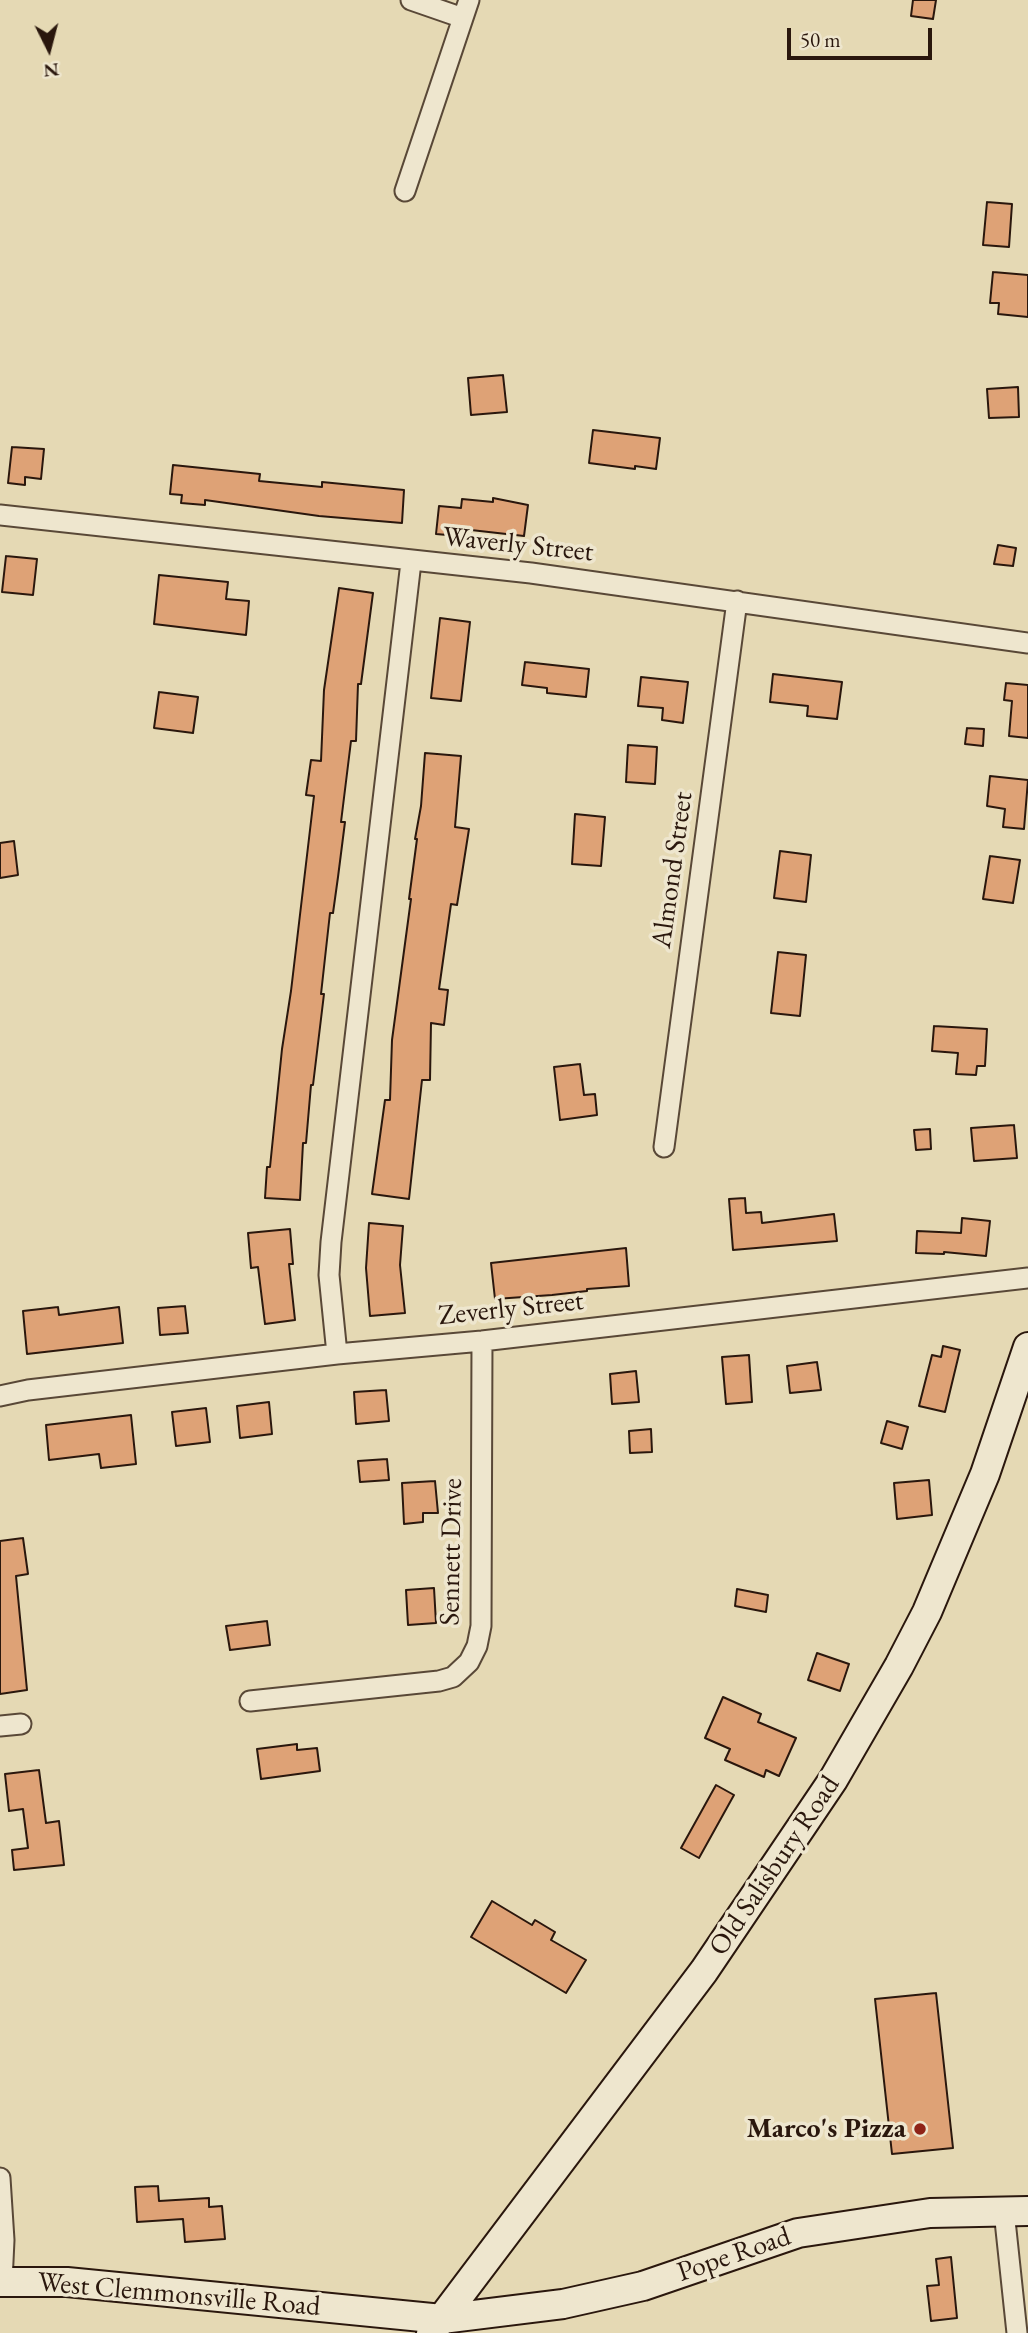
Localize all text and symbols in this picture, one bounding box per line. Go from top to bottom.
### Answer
north arrow [14,14,84,84]
scale bar [790,14,935,58]
text: 50 m [800,26,841,53]
text: N [42,57,60,84]
street label: Waverly Street [441,520,595,570]
street label: Almond Street [645,790,701,950]
street label: Zeverly Street [437,1285,585,1333]
street label: Sennett Drive [434,1478,470,1626]
street label: Old Salisbury Road [702,1770,848,1962]
place label: Marco's Pizza [747,2112,906,2146]
marker: Marco's Pizza [912,2121,928,2137]
street label: Pope Road [673,2220,795,2290]
street label: West Clemmonsville Road [36,2266,322,2324]

